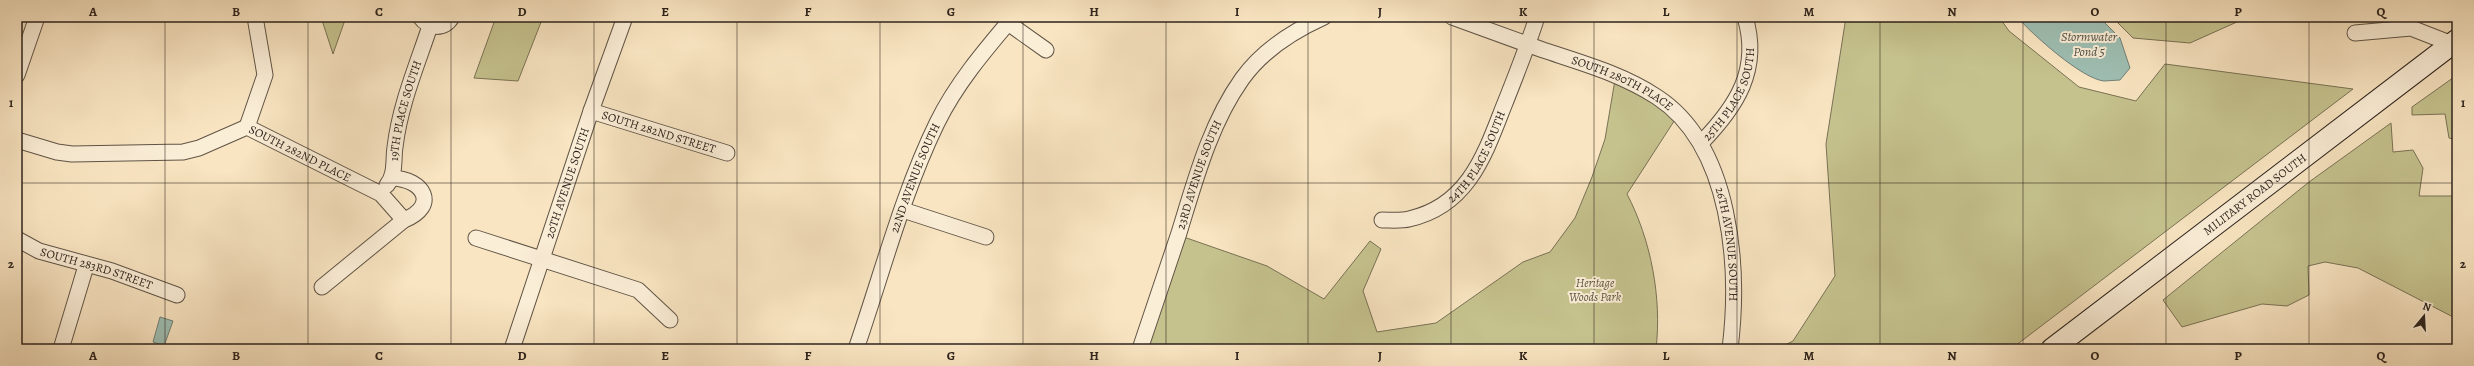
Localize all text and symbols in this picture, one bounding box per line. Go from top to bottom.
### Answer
text: A [88,3,98,20]
text: B [232,3,240,20]
text: C [375,3,383,20]
text: D [517,3,527,20]
text: E [661,3,669,20]
text: F [805,3,812,20]
text: G [947,3,955,20]
text: H [1089,3,1099,20]
text: I [1235,3,1240,20]
text: J [1378,3,1382,20]
text: K [1519,3,1528,20]
text: L [1663,3,1670,20]
text: M [1804,3,1815,20]
text: N [1947,3,1957,20]
text: O [2091,3,2100,20]
text: P [2234,3,2242,20]
text: Q [2377,3,2388,20]
water label: Stormwater Pond 5 [2061,28,2118,60]
street label: 25TH PLACE SOUTH [1699,47,1758,144]
street label: SOUTH 280TH PLACE [1569,52,1677,114]
street label: 19TH PLACE SOUTH [386,58,425,161]
text: 1 [9,94,14,111]
text: 1 [2461,94,2466,111]
street label: SOUTH 282ND STREET [600,107,718,157]
street label: 24TH PLACE SOUTH [1444,109,1509,206]
street label: 23RD AVENUE SOUTH [1173,117,1225,231]
street label: 22ND AVENUE SOUTH [886,120,944,235]
street label: SOUTH 282ND PLACE [246,121,354,186]
street label: 20TH AVENUE SOUTH [541,125,593,240]
street label: MILITARY ROAD SOUTH [2200,150,2310,239]
street label: 26TH AVENUE SOUTH [1712,185,1741,301]
street label: SOUTH 283RD STREET [38,244,155,293]
text: 2 [8,255,15,272]
text: 2 [2460,255,2467,272]
park label: Heritage Woods Park [1569,275,1622,305]
north arrow [2404,296,2444,336]
text: N [2421,299,2433,315]
text: A [88,347,98,364]
text: B [232,347,240,364]
text: C [375,347,383,364]
text: D [517,347,527,364]
text: E [661,347,669,364]
text: F [805,347,812,364]
text: G [947,347,955,364]
text: H [1089,347,1099,364]
text: I [1235,347,1240,364]
text: J [1378,347,1382,364]
text: K [1519,347,1528,364]
text: L [1663,347,1670,364]
text: M [1804,347,1815,364]
text: N [1947,347,1957,364]
text: O [2091,347,2100,364]
text: P [2234,347,2242,364]
text: Q [2377,347,2388,364]

